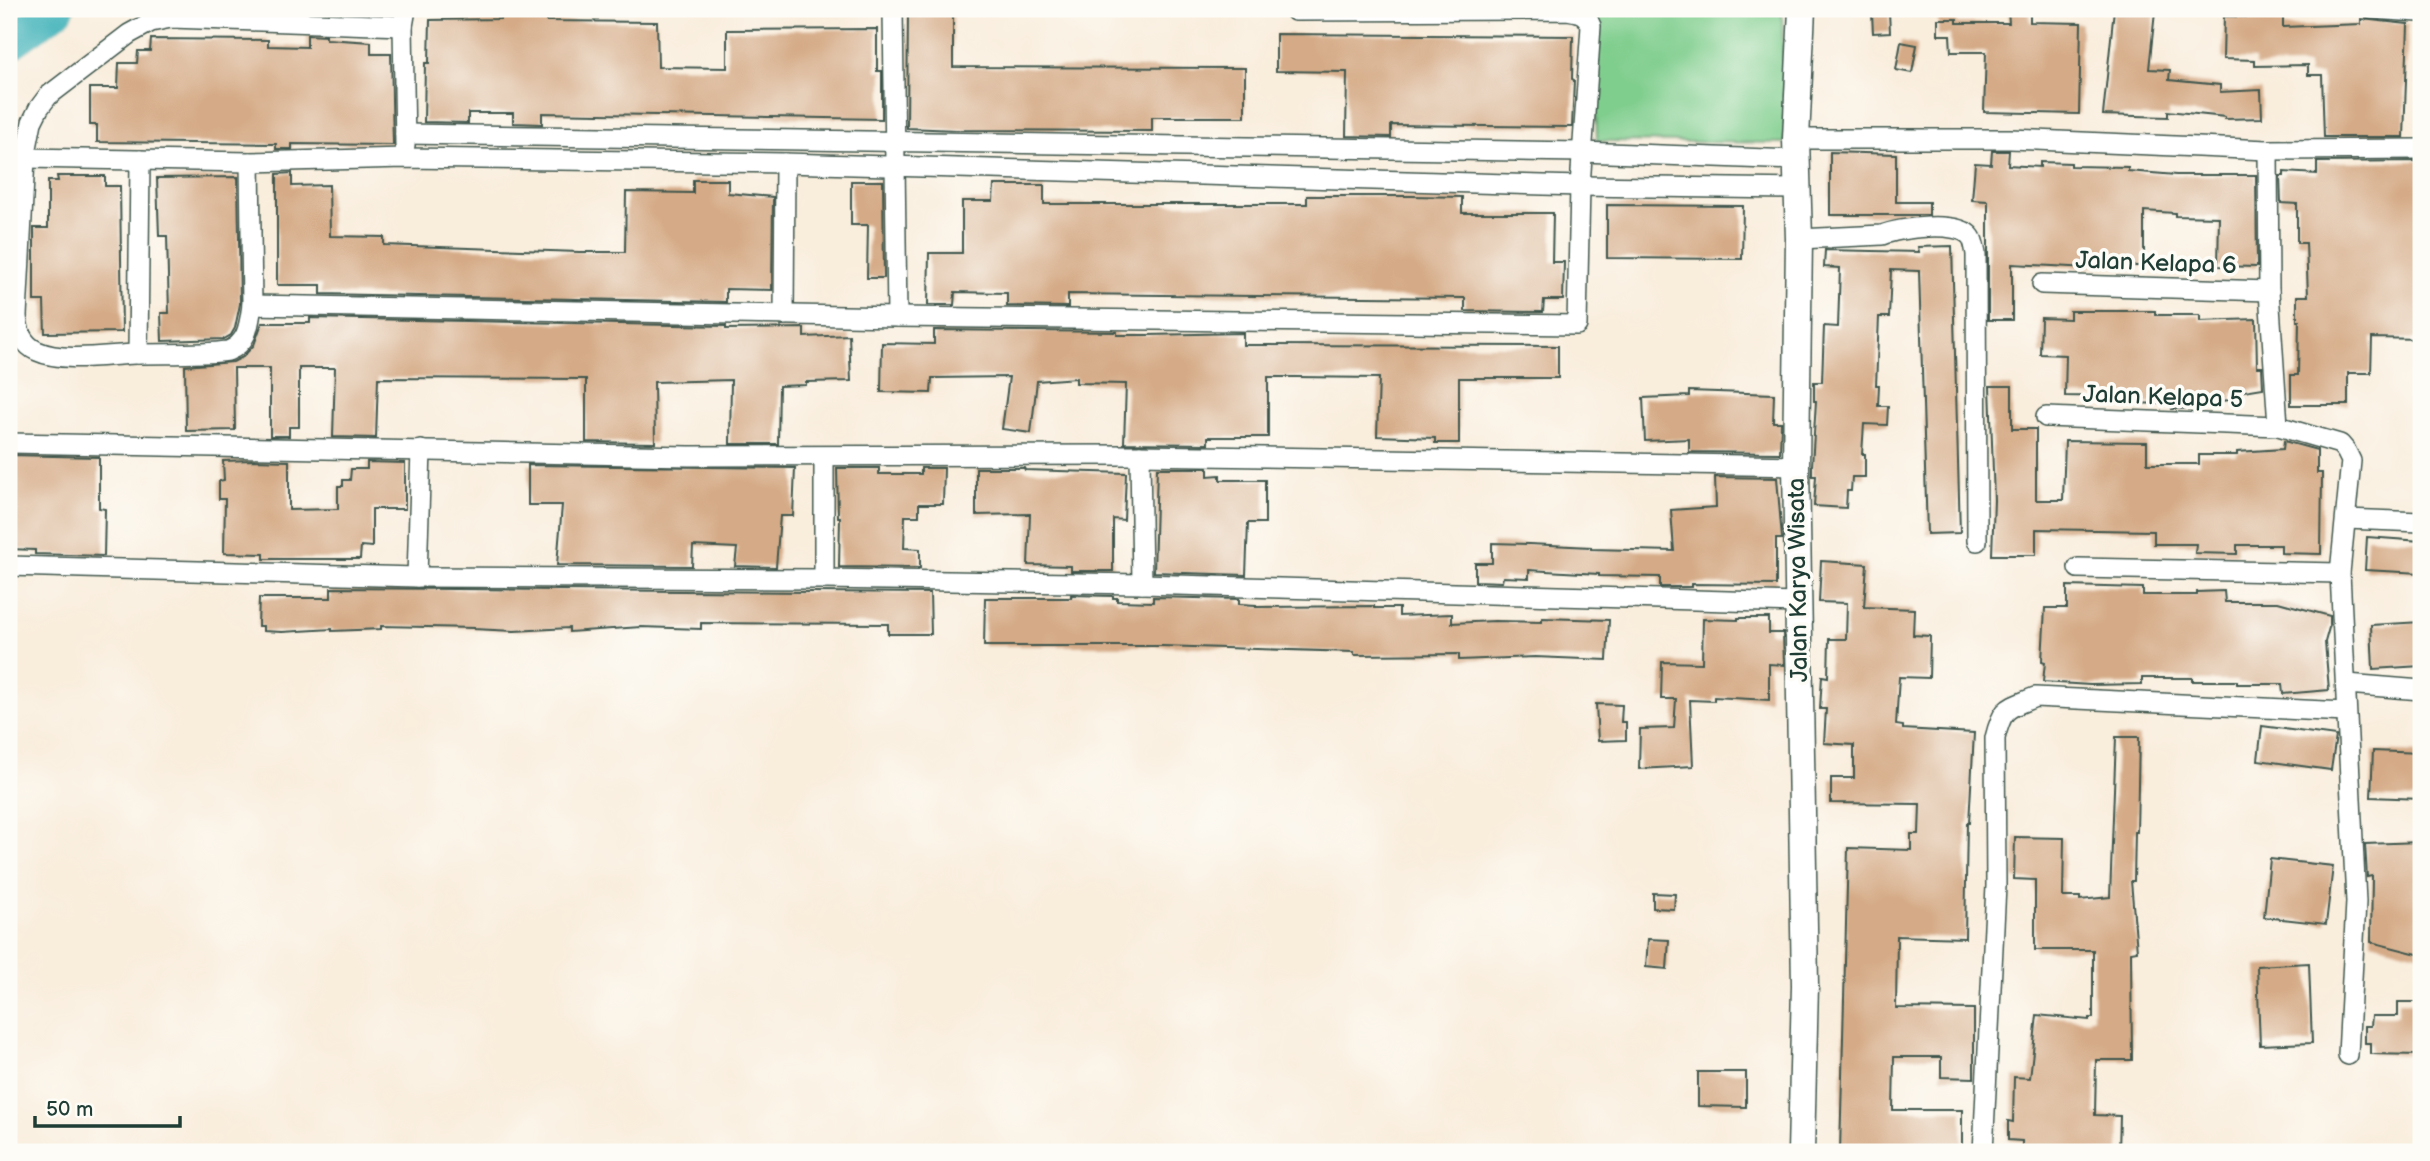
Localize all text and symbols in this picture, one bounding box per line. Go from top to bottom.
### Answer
street label: Jalan Kelapa 6 [2075,246,2237,280]
street label: Jalan Kelapa 5 [2082,380,2244,414]
street label: Jalan Karya Wisata [1782,478,1814,682]
scale bar [35,1084,180,1128]
text: 50 m [46,1097,93,1122]

